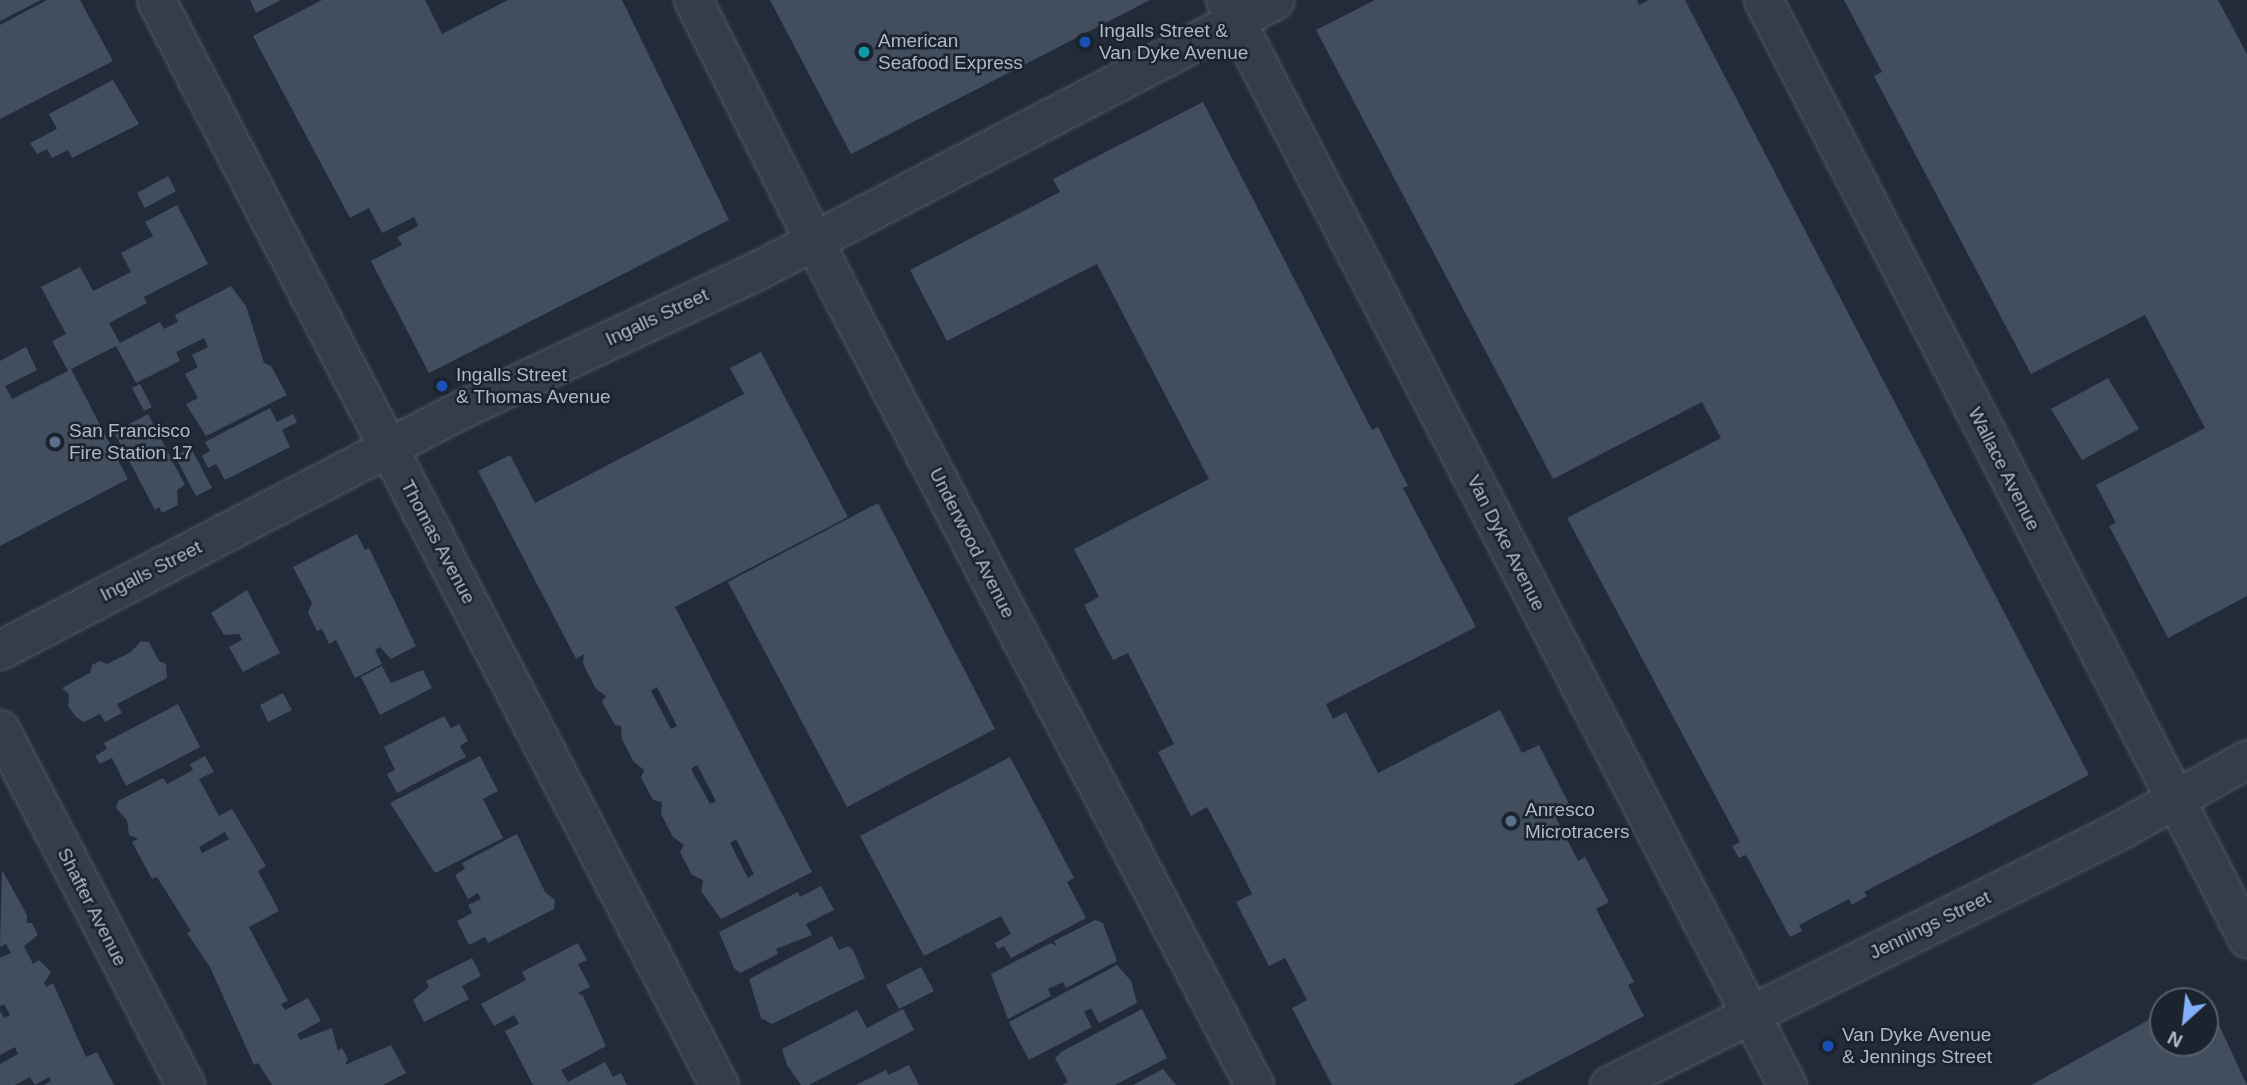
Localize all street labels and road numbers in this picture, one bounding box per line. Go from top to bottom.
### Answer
street label: Ingalls Street [602,283,712,351]
street label: Wallace Avenue [1963,403,2045,535]
street label: Underwood Avenue [924,464,1020,622]
street label: Van Dyke Avenue [1462,471,1550,615]
street label: Thomas Avenue [396,476,480,608]
street label: Ingalls Street [96,536,206,606]
street label: Shafter Avenue [52,844,132,970]
street label: Jennings Street [1866,886,1994,964]

